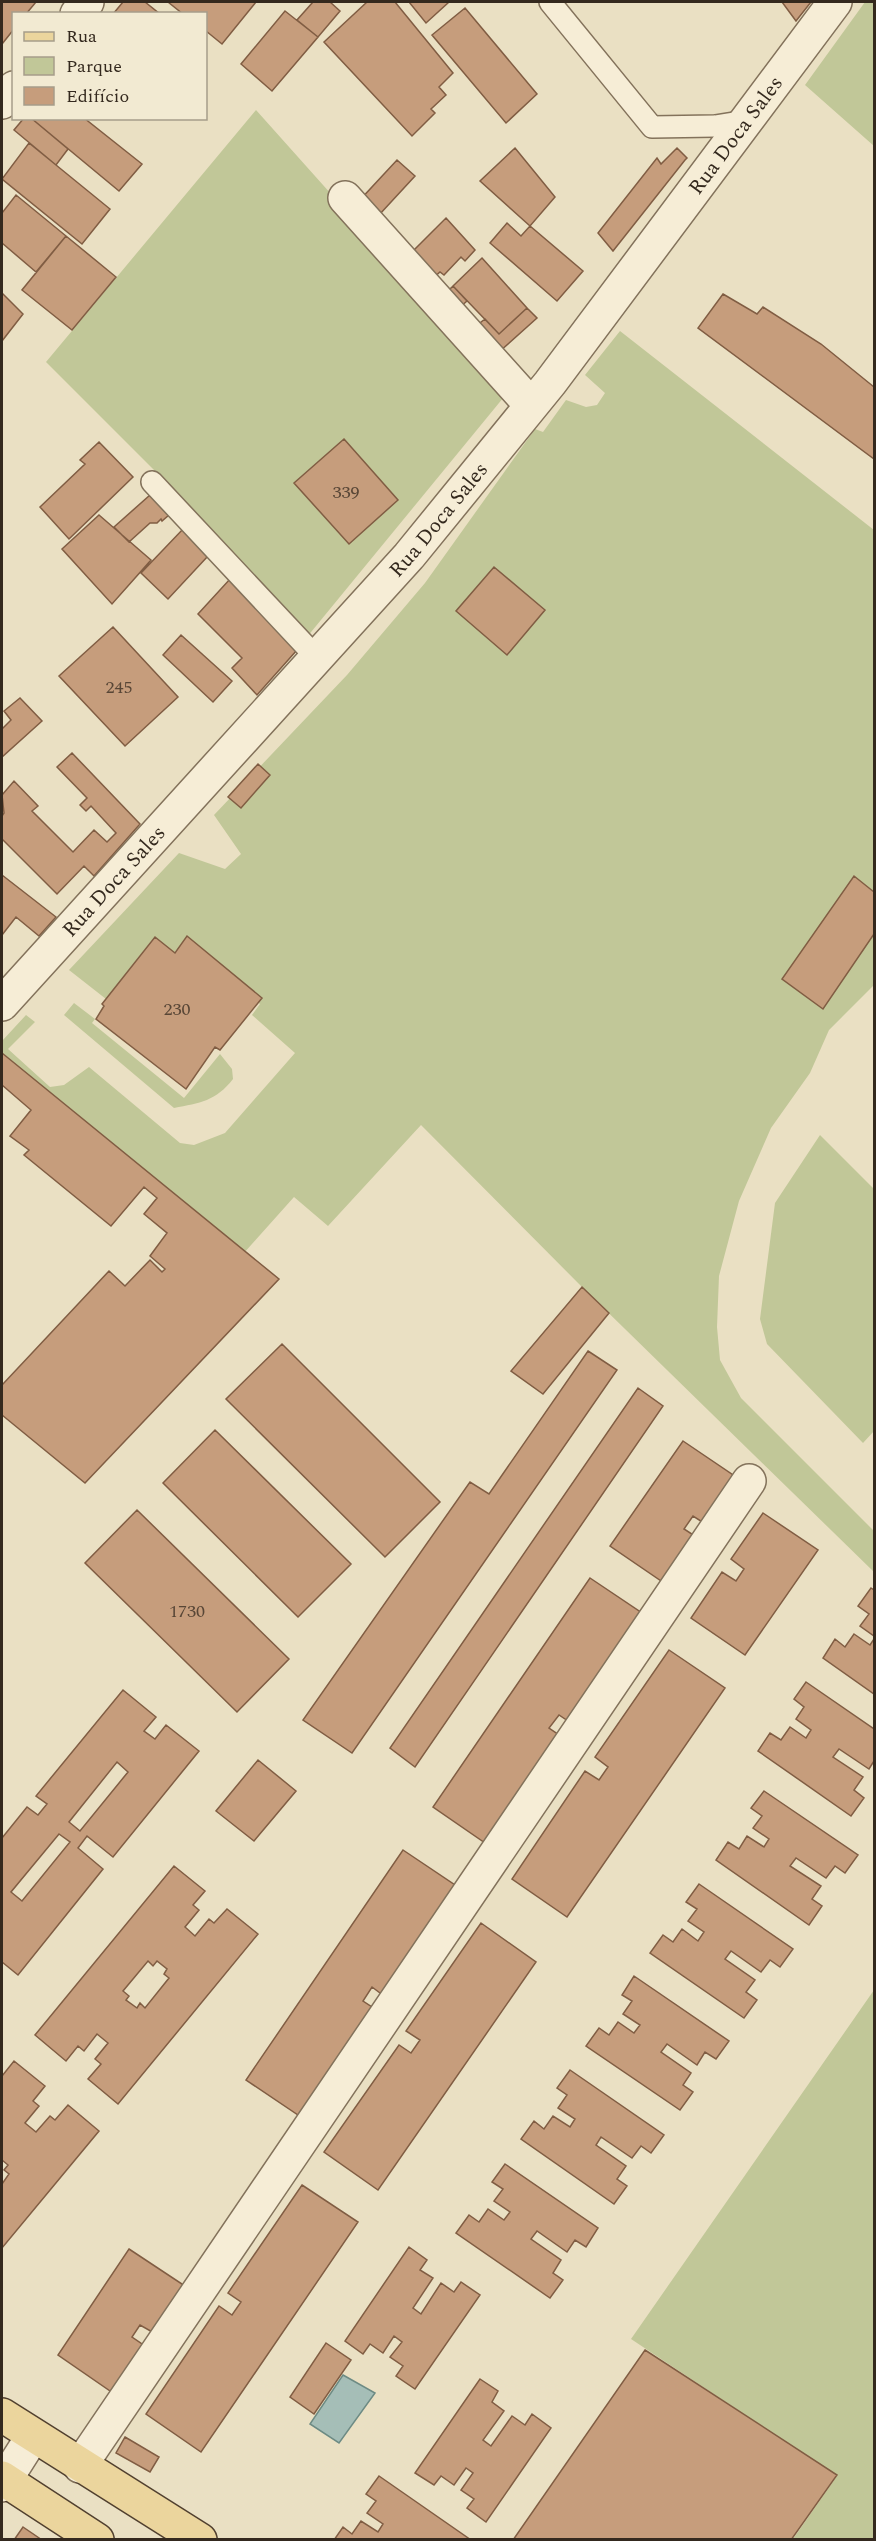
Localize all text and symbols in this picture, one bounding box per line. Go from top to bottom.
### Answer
legend [12,12,207,120]
text: Rua [66,23,97,50]
text: Parque [66,53,122,80]
street label: Rua Doca Sales [681,69,791,202]
text: Edifício [66,83,129,110]
street label: Rua Doca Sales [382,455,496,585]
house number: 339 [333,479,360,506]
house number: 245 [106,674,133,701]
street label: Rua Doca Sales [55,819,174,945]
house number: 230 [164,996,191,1023]
house number: 1730 [169,1598,205,1625]

